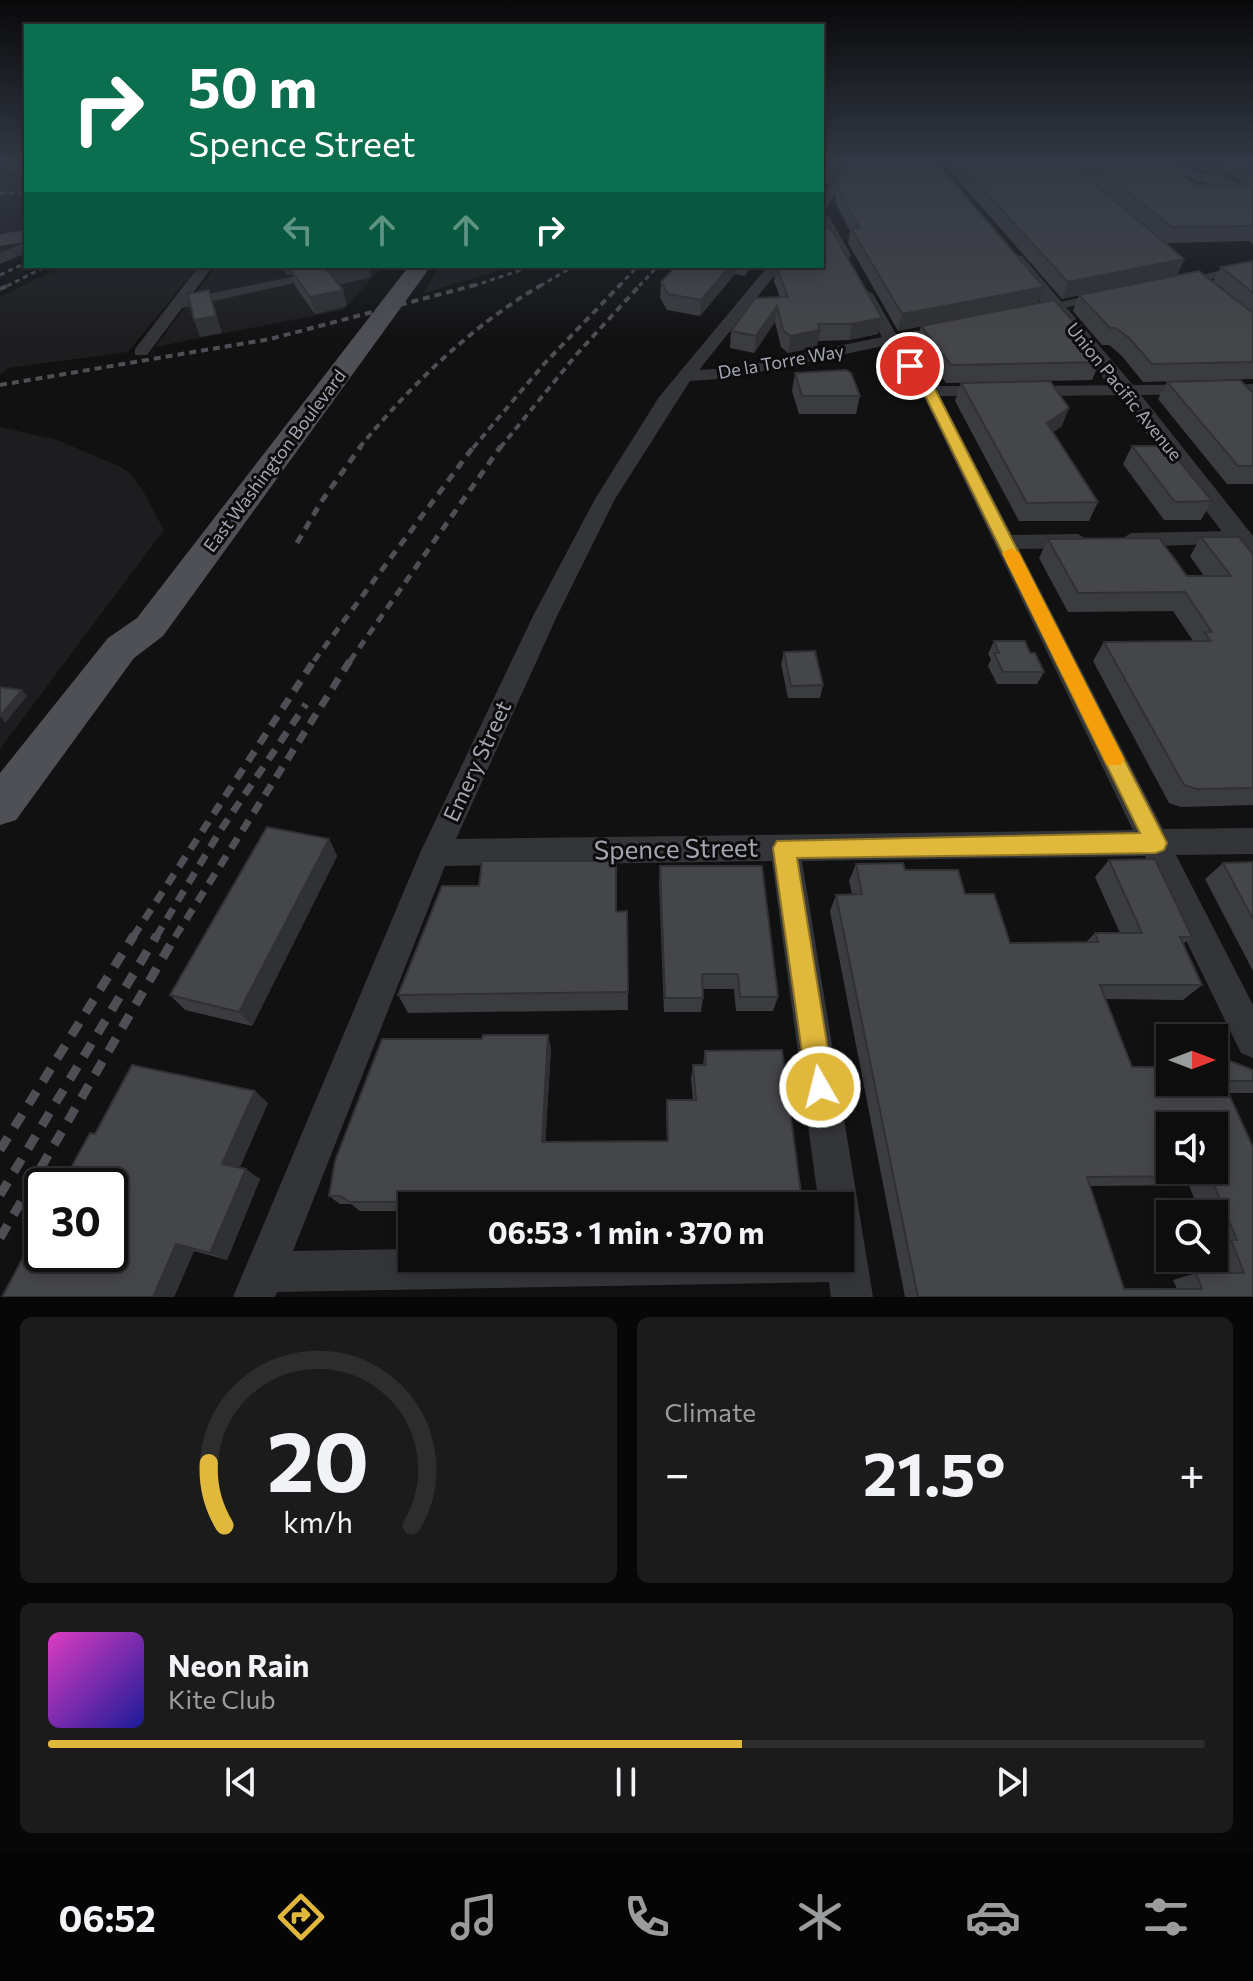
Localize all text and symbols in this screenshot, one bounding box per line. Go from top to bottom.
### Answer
text: 50 m [188,51,317,120]
icon: right [56,56,160,160]
text: Spence Street [188,120,415,164]
icon: left [276,208,320,252]
icon: ahead [360,208,404,252]
icon: ahead [444,208,488,252]
icon: right [528,208,572,252]
street label: Union Pacific Avenue [1062,318,1187,465]
pin [876,332,944,400]
street label: De la Torre Way [716,339,846,383]
icon: arrive [888,344,932,388]
street label: East Washington Boulevard [198,365,350,556]
street label: Emery Street [437,696,516,826]
street label: Spence Street [594,831,758,864]
north arrow [1156,1024,1228,1096]
map controls [1156,1024,1228,1272]
position arrow [778,1045,862,1129]
button: sound [1156,1112,1228,1184]
speed limit sign: 30 [24,1168,128,1272]
button: search [1156,1200,1228,1272]
text: 06:53 · 1 min · 370 m [488,1213,764,1250]
text: Climate [665,1396,756,1427]
text: 20 [267,1407,369,1509]
text: 21.5° [863,1435,1006,1508]
text: − [665,1445,690,1499]
text: + [1179,1445,1205,1499]
text: km/h [283,1504,353,1539]
text: Neon Rain [168,1646,309,1683]
text: Kite Club [168,1683,276,1714]
icon: previous [219,1760,263,1804]
icon: pause [604,1760,648,1804]
icon: next [990,1760,1034,1804]
icon: directions [273,1889,329,1945]
icon: music [446,1889,502,1945]
icon: phone [619,1889,675,1945]
icon: climate [792,1889,848,1945]
icon: car [965,1889,1021,1945]
icon: filters [1138,1889,1194,1945]
text: 06:52 [59,1895,156,1939]

